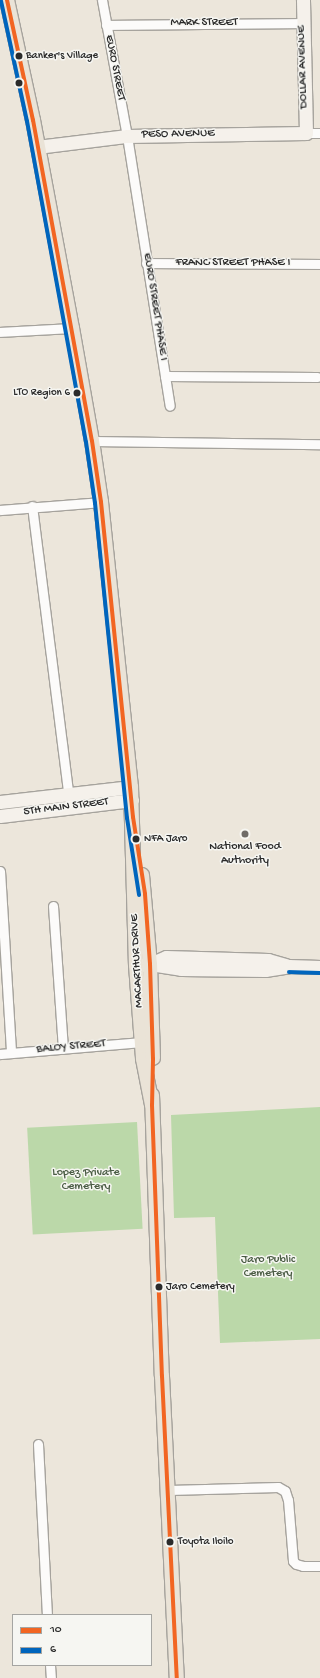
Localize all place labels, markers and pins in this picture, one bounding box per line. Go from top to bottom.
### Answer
place label: Banker's Village [26,49,98,63]
marker: Banker's Village [14,51,24,61]
unlabelled marker [14,78,24,88]
place label: LTO Region 6 [13,386,70,400]
marker: LTO Region 6 [72,388,82,398]
marker: National Food Authority [240,829,250,839]
place label: NFA Jaro [144,832,187,846]
marker: NFA Jaro [131,834,141,844]
place label: National Food Authority [209,841,281,869]
place label: Jaro Cemetery [166,1280,235,1294]
marker: Jaro Cemetery [154,1282,164,1292]
place label: Toyota Iloilo [178,1535,234,1549]
marker: Toyota Iloilo [165,1537,175,1547]

